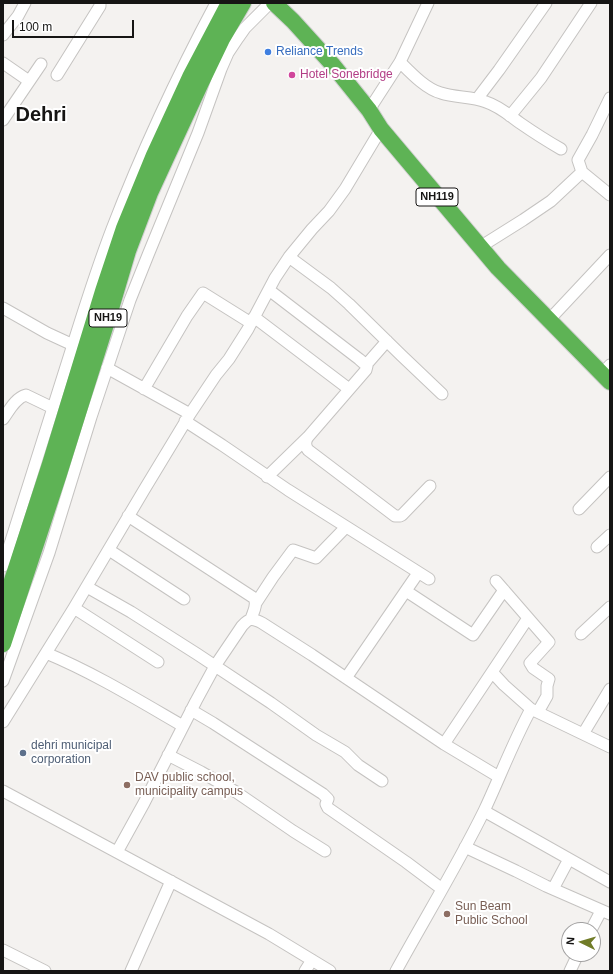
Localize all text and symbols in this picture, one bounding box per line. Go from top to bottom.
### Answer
scale bar [14,12,136,38]
text: 100 m [19,20,52,34]
place label: Reliance Trends [276,45,363,59]
marker: Reliance Trends [263,47,273,57]
place label: Hotel Sonebridge [300,68,393,82]
marker: Hotel Sonebridge [287,70,297,80]
district label: Dehri [15,103,67,127]
road number: NH119 [416,188,458,206]
road number: NH19 [89,309,127,327]
place label: dehri municipal corporation [31,739,112,767]
marker: dehri municipal corporation [18,748,28,758]
place label: DAV public school, municipality campus [135,771,243,799]
marker: DAV public school, municipality campus [122,780,132,790]
place label: Sun Beam Public School [455,900,528,928]
marker: Sun Beam Public School [442,909,452,919]
north arrow [561,922,601,962]
text: N [564,937,576,946]

